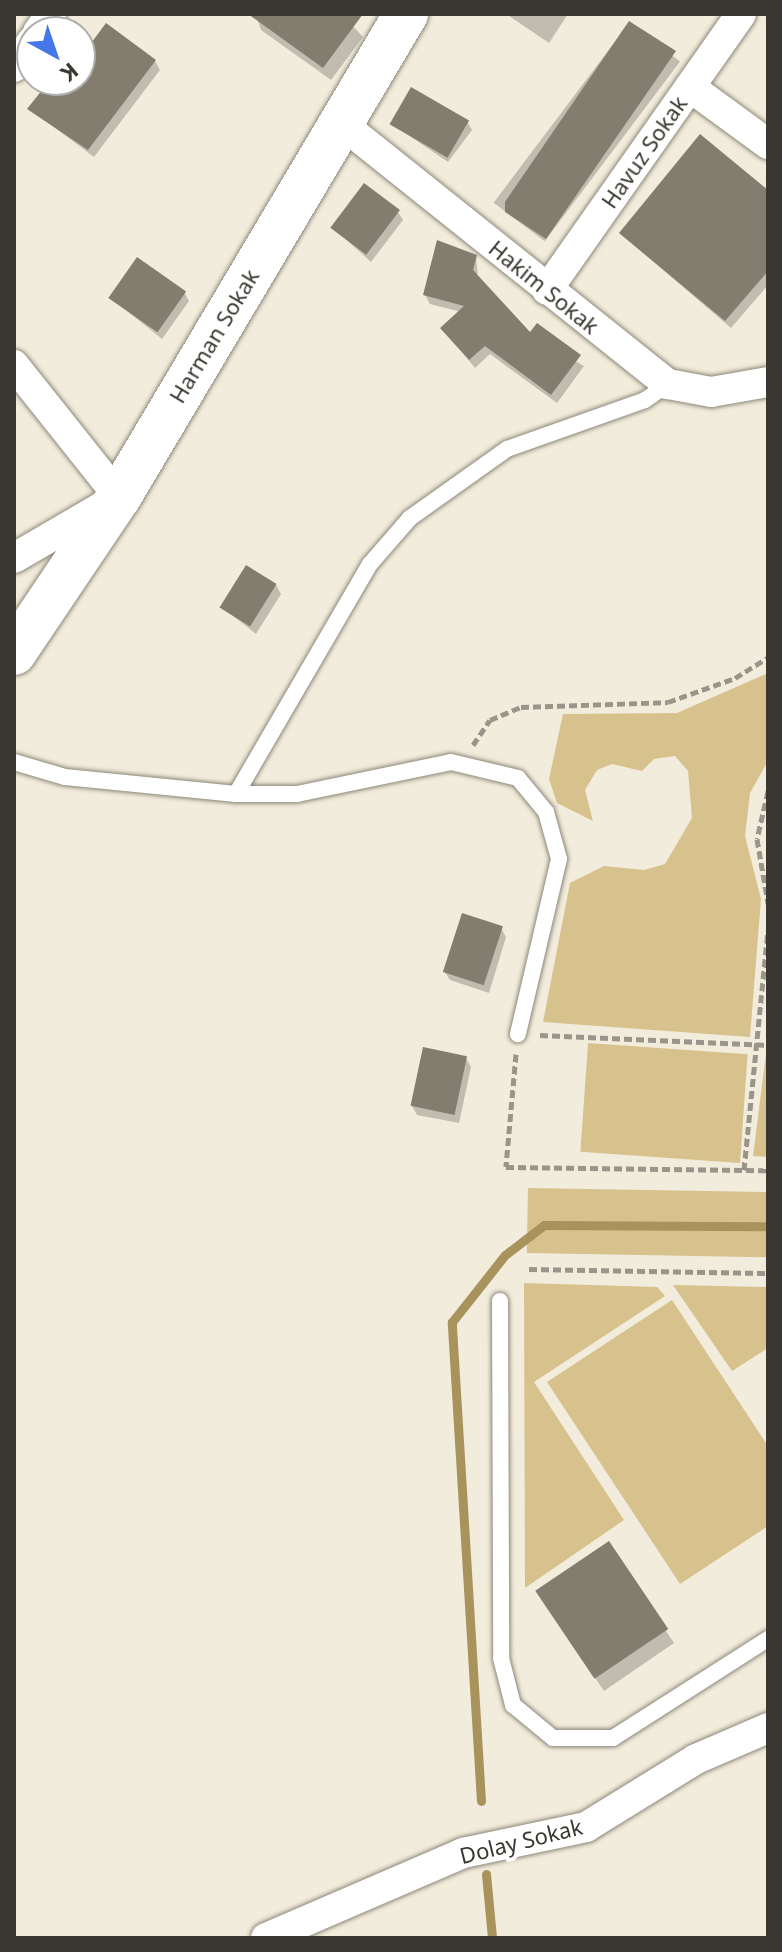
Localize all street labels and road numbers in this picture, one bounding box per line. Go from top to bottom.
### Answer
street label: Havuz Sokak [596,91,692,213]
street label: Hakim Sokak [484,235,604,339]
street label: Harman Sokak [164,264,264,408]
street label: Dolay Sokak [457,1813,585,1869]

